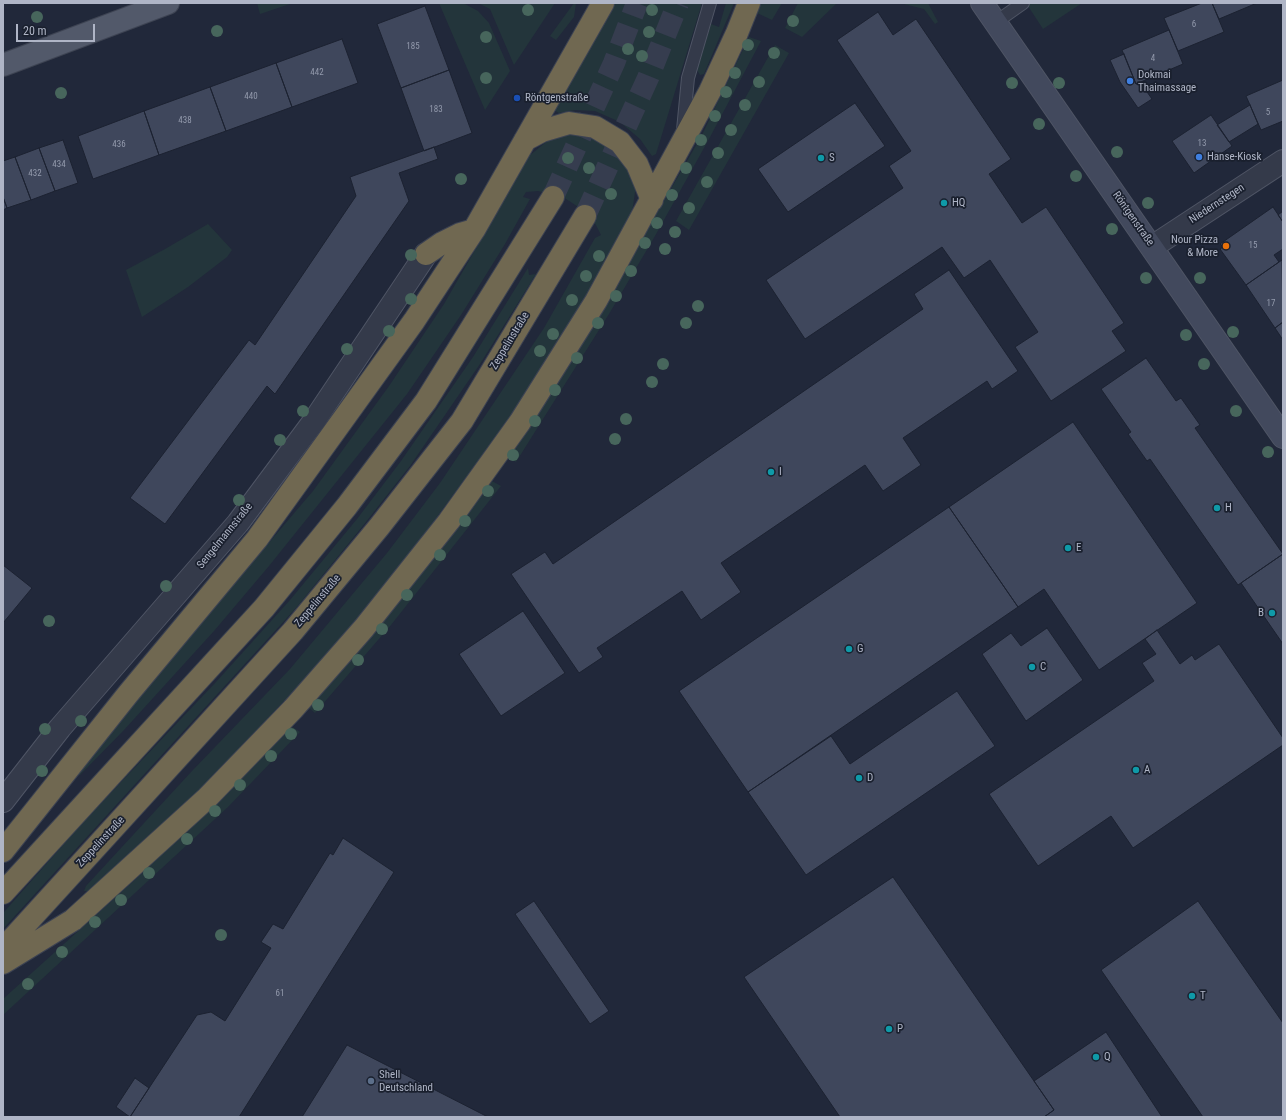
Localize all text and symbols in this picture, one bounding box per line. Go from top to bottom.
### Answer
scale bar [18,16,97,42]
house number: 6 [1192,20,1196,30]
text: 20 m [23,24,47,38]
house number: 185 [406,42,420,52]
house number: 4 [1151,54,1155,64]
house number: 442 [310,68,324,78]
place label: Dokmai Thaimassage [1138,68,1196,94]
marker: Dokmai Thaimassage [1125,76,1135,86]
place label: Röntgenstraße [525,91,588,105]
house number: 440 [244,92,258,102]
marker: Röntgenstraße [512,93,522,103]
house number: 183 [429,105,443,115]
house number: 5 [1266,108,1270,118]
house number: 438 [178,116,192,126]
house number: 13 [1198,139,1206,149]
house number: 436 [112,140,126,150]
place label: Hanse-Kiosk [1207,150,1261,164]
place label: S [829,151,835,165]
marker: Hanse-Kiosk [1194,152,1204,162]
marker: S [816,153,826,163]
house number: 434 [52,160,66,170]
house number: 432 [28,169,42,179]
street label: Niedernstegen [1187,181,1247,227]
street label: Röntgenstraße [1109,189,1157,249]
place label: HQ [952,196,965,210]
marker: HQ [939,198,949,208]
place label: Nour Pizza & More [1171,233,1218,259]
marker: Nour Pizza & More [1221,241,1231,251]
house number: 15 [1249,241,1257,251]
house number: 17 [1267,299,1275,309]
street label: Zeppelinstraße [488,310,532,372]
place label: I [779,465,782,479]
marker: I [766,467,776,477]
street label: Sengelmannstraße [194,500,256,572]
place label: H [1225,501,1232,515]
marker: H [1212,503,1222,513]
place label: E [1076,541,1081,555]
marker: E [1063,543,1073,553]
street label: Zeppelinstraße [292,572,344,630]
place label: B [1258,606,1264,620]
marker: B [1267,608,1277,618]
place label: G [857,642,863,656]
marker: G [844,644,854,654]
place label: C [1040,660,1046,674]
marker: C [1027,662,1037,672]
place label: A [1144,763,1150,777]
marker: A [1131,765,1141,775]
place label: D [867,771,873,785]
marker: D [854,773,864,783]
street label: Zeppelinstraße [74,814,128,870]
house number: 61 [276,989,284,999]
place label: T [1200,989,1206,1003]
marker: T [1187,991,1197,1001]
place label: P [897,1022,903,1036]
marker: P [884,1024,894,1034]
place label: Q [1104,1050,1111,1064]
marker: Q [1091,1052,1101,1062]
place label: Shell Deutschland [379,1068,433,1094]
marker: Shell Deutschland [366,1076,376,1086]

